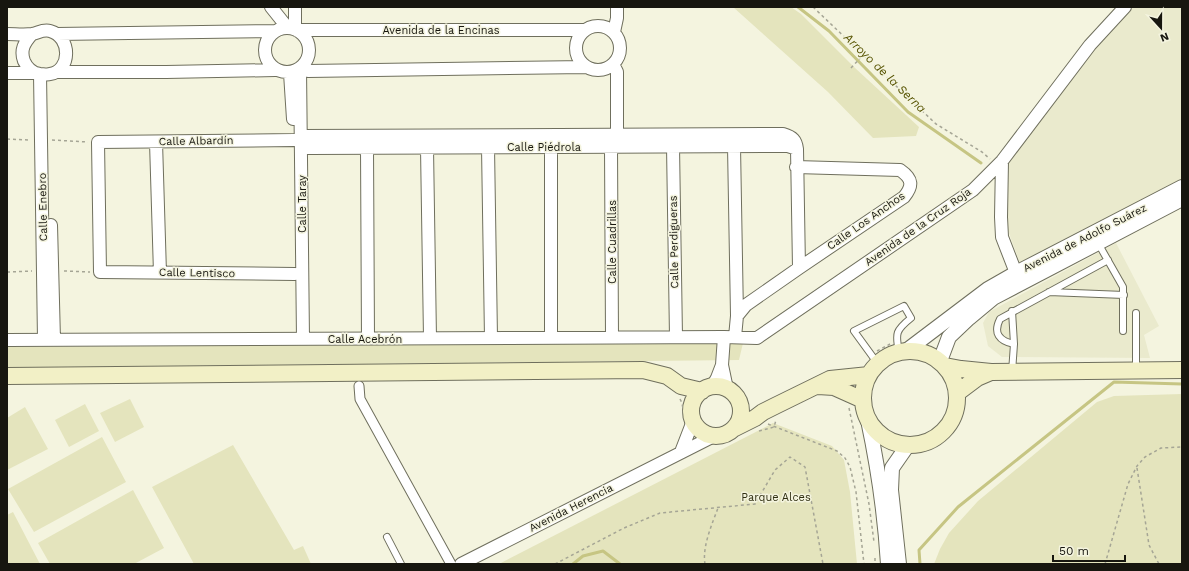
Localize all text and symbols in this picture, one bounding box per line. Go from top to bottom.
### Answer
north arrow [1141,8,1181,48]
street label: Avenida de la Encinas [382,24,500,37]
text: N [1158,29,1171,44]
water label: Arroyo de la Serna [841,30,929,116]
street label: Calle Albardín [158,134,234,148]
street label: Calle Piédrola [507,141,581,154]
street label: Calle Enebro [36,173,50,241]
street label: Calle Taray [296,175,309,233]
street label: Avenida de la Cruz Roja [862,185,974,269]
street label: Calle Los Anchos [825,189,908,253]
street label: Calle Perdigueras [667,195,681,289]
street label: Calle Cuadrillas [606,200,619,284]
street label: Avenida de Adolfo Suárez [1021,201,1149,275]
street label: Calle Lentisco [159,266,235,280]
street label: Calle Acebrón [328,333,402,346]
street label: Avenida Herencia [527,481,615,535]
park label: Parque Alces [741,491,811,504]
scale bar [1053,537,1125,563]
text: 50 m [1059,544,1089,558]

